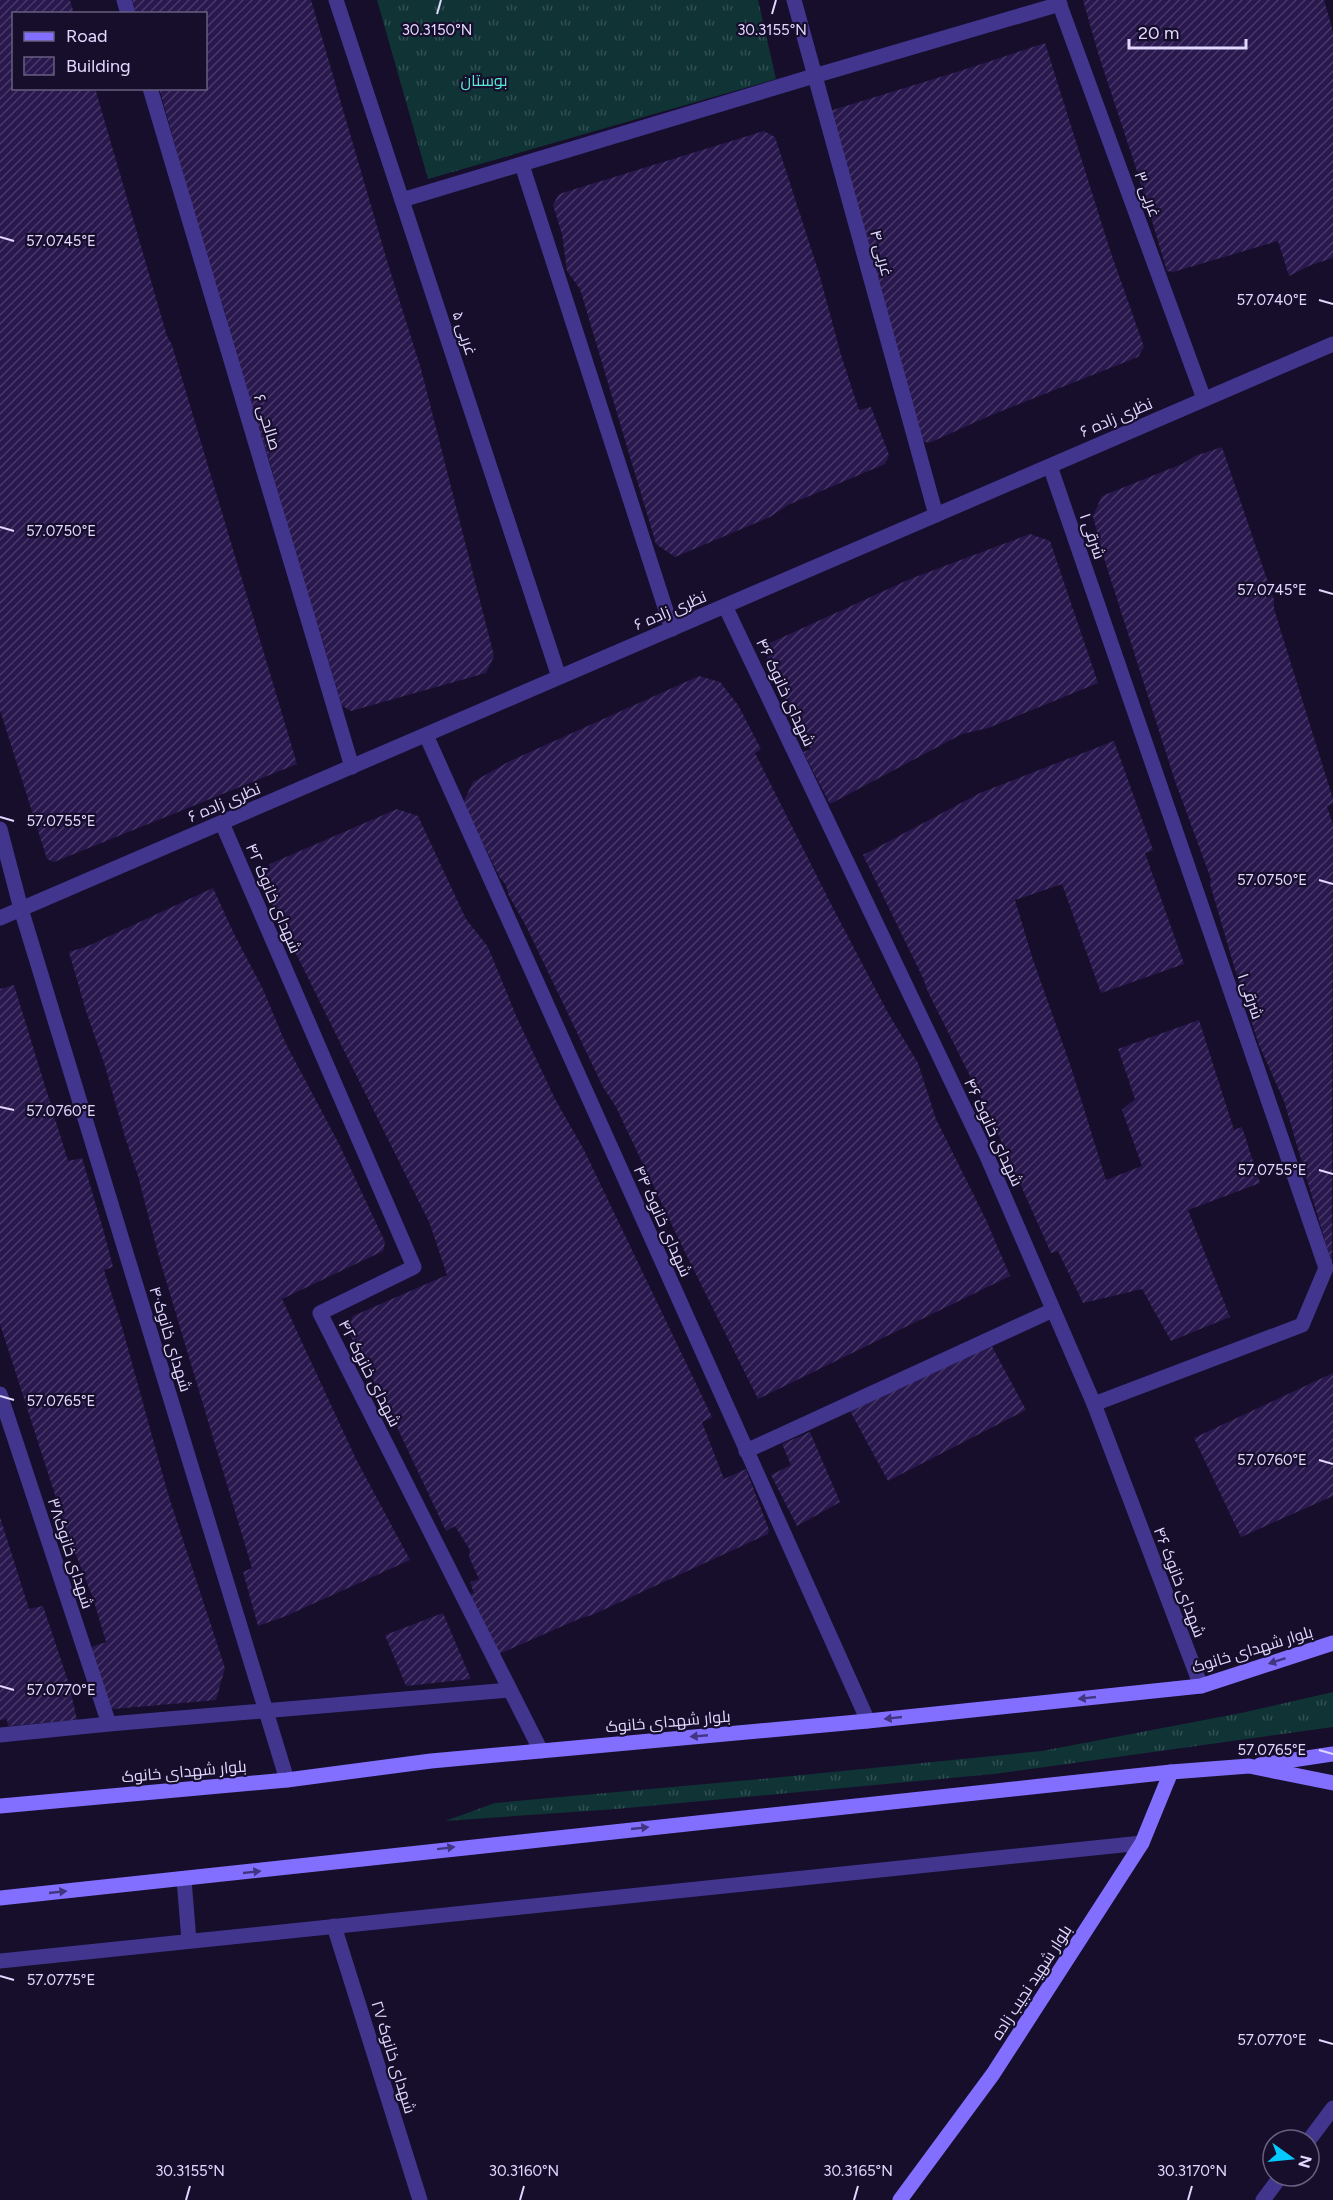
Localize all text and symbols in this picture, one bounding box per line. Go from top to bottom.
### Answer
legend [12,12,207,90]
scale bar [1129,12,1246,50]
text: 30.3150°N [402,21,472,39]
text: 30.3155°N [737,21,807,39]
text: 20 m [1138,22,1179,44]
text: Road [66,25,107,47]
text: Building [66,55,131,77]
park label: بوستان [461,71,507,91]
street label: ۳ غربی [1130,169,1165,220]
street label: ۴ غربی [865,228,897,279]
text: 57.0745°E [26,232,96,250]
text: 57.0740°E [1237,291,1307,309]
street label: ۵ غربی [448,309,481,358]
street label: ۶ صالحی [249,392,285,453]
street label: نظری زاده ۶ [1077,394,1156,442]
street label: شرقی ۱ [1075,511,1109,562]
text: 57.0750°E [26,522,96,540]
text: 57.0745°E [1237,581,1307,599]
street label: نظری زاده ۶ [631,587,710,635]
street label: ۴۶ شهدای خانوک [751,635,819,750]
street label: نظری زاده ۶ [185,779,264,827]
text: 57.0755°E [26,812,96,830]
street label: شهدای خانوک ۴۲ [241,840,305,956]
text: 57.0750°E [1237,871,1307,889]
street label: شرقی ۱ [1233,971,1267,1022]
street label: ۴۶ شهدای خانوک [959,1075,1027,1190]
text: 57.0760°E [26,1102,96,1120]
text: 57.0755°E [1237,1161,1307,1179]
street label: ۴۴ شهدای خانوک [629,1163,696,1280]
street label: شهدای خانوک۴۰ [145,1284,196,1394]
street label: شهدای خانوک ۴۲ [333,1317,405,1430]
text: 57.0765°E [26,1392,96,1410]
text: 57.0760°E [1237,1451,1307,1469]
street label: شهدای خانوک۳۸ [43,1495,97,1611]
street label: ۴۶ شهدای خانوک [1149,1524,1209,1640]
street label: بلوار شهدای خانوک [1189,1622,1315,1678]
one-way arrow [1268,1657,1286,1666]
text: 57.0770°E [26,1681,96,1699]
one-way arrow [1077,1693,1096,1703]
street label: بلوار شهدای خانوک [605,1707,731,1737]
one-way arrow [883,1714,902,1723]
one-way arrow [689,1731,708,1741]
text: 57.0765°E [1237,1741,1307,1759]
street label: بلوار شهدای خانوک [121,1757,247,1787]
one-way arrow [630,1823,649,1833]
one-way arrow [436,1844,455,1853]
one-way arrow [243,1867,262,1877]
one-way arrow [49,1887,68,1897]
street label: بلوار شهید نجیب زاده [987,1921,1076,2044]
text: 57.0775°E [27,1971,95,1989]
street label: شهدای خانوک ۲۷ [366,1998,420,2116]
text: 57.0770°E [1237,2031,1307,2049]
north arrow [1261,2128,1321,2188]
text: N [1294,2153,1316,2170]
text: 30.3155°N [155,2162,225,2180]
text: 30.3160°N [489,2162,559,2180]
text: 30.3165°N [823,2162,893,2180]
text: 30.3170°N [1157,2162,1227,2180]

